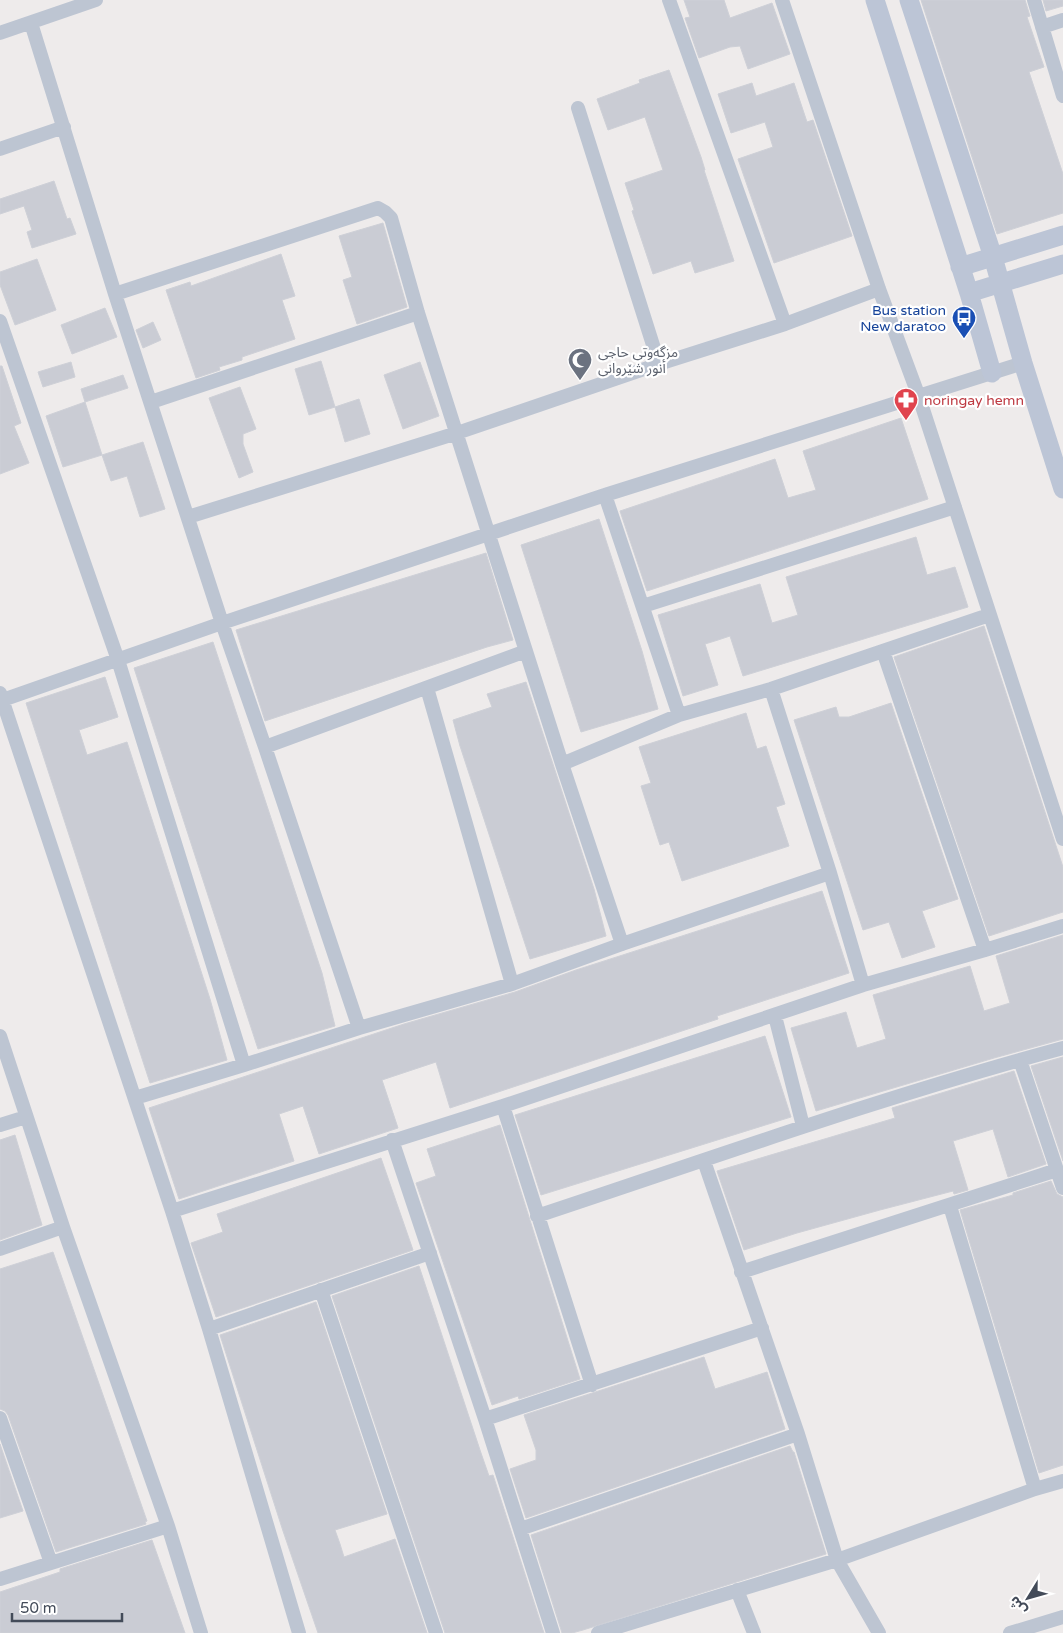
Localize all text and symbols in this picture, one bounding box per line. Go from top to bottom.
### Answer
place label: Bus station New daratoo [860,302,946,335]
bus stop icon: Bus station New daratoo [951,305,977,339]
place label: مزگەوتی حاجی أنور شێروانی [598,344,678,377]
mosque icon: مزگەوتی حاجی أنور شێروانی [567,347,593,381]
pharmacy icon: noringay hemn [893,387,919,421]
place label: noringay hemn [924,392,1024,409]
north arrow [1003,1573,1053,1623]
scale bar [12,1590,122,1622]
text: ش [1005,1593,1031,1618]
text: 50 m [20,1599,57,1617]

